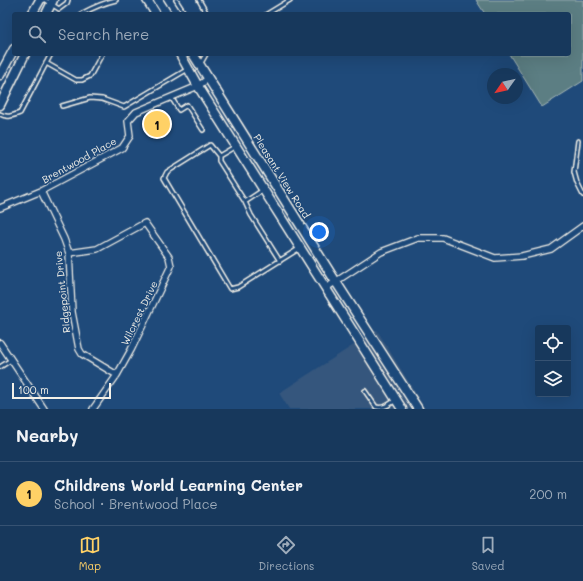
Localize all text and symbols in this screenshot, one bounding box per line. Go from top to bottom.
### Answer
search box [12,12,571,56]
icon: search [26,23,48,45]
text: Search here [58,24,149,44]
north arrow [487,68,523,104]
pin: 1 [144,109,170,139]
street label: Pleasant View Road [250,131,314,221]
street label: Brentwood Place [39,134,119,186]
your location [309,222,329,242]
street label: Ridgepoint Drive [51,250,73,334]
street label: Wilcrest Drive [117,278,161,348]
map controls [535,325,571,397]
button: locate [535,325,571,361]
button: layers [535,361,571,397]
scale bar [12,381,111,400]
text: 100 m [18,382,49,397]
text: Nearby [16,424,78,446]
text: Childrens World Learning Center [54,475,303,495]
text: 1 [26,485,32,502]
text: 200 m [529,485,567,502]
text: School · Brentwood Place [54,495,217,512]
tab: Map [79,534,101,573]
tab: Directions [258,534,314,573]
tab: Saved [472,534,504,573]

